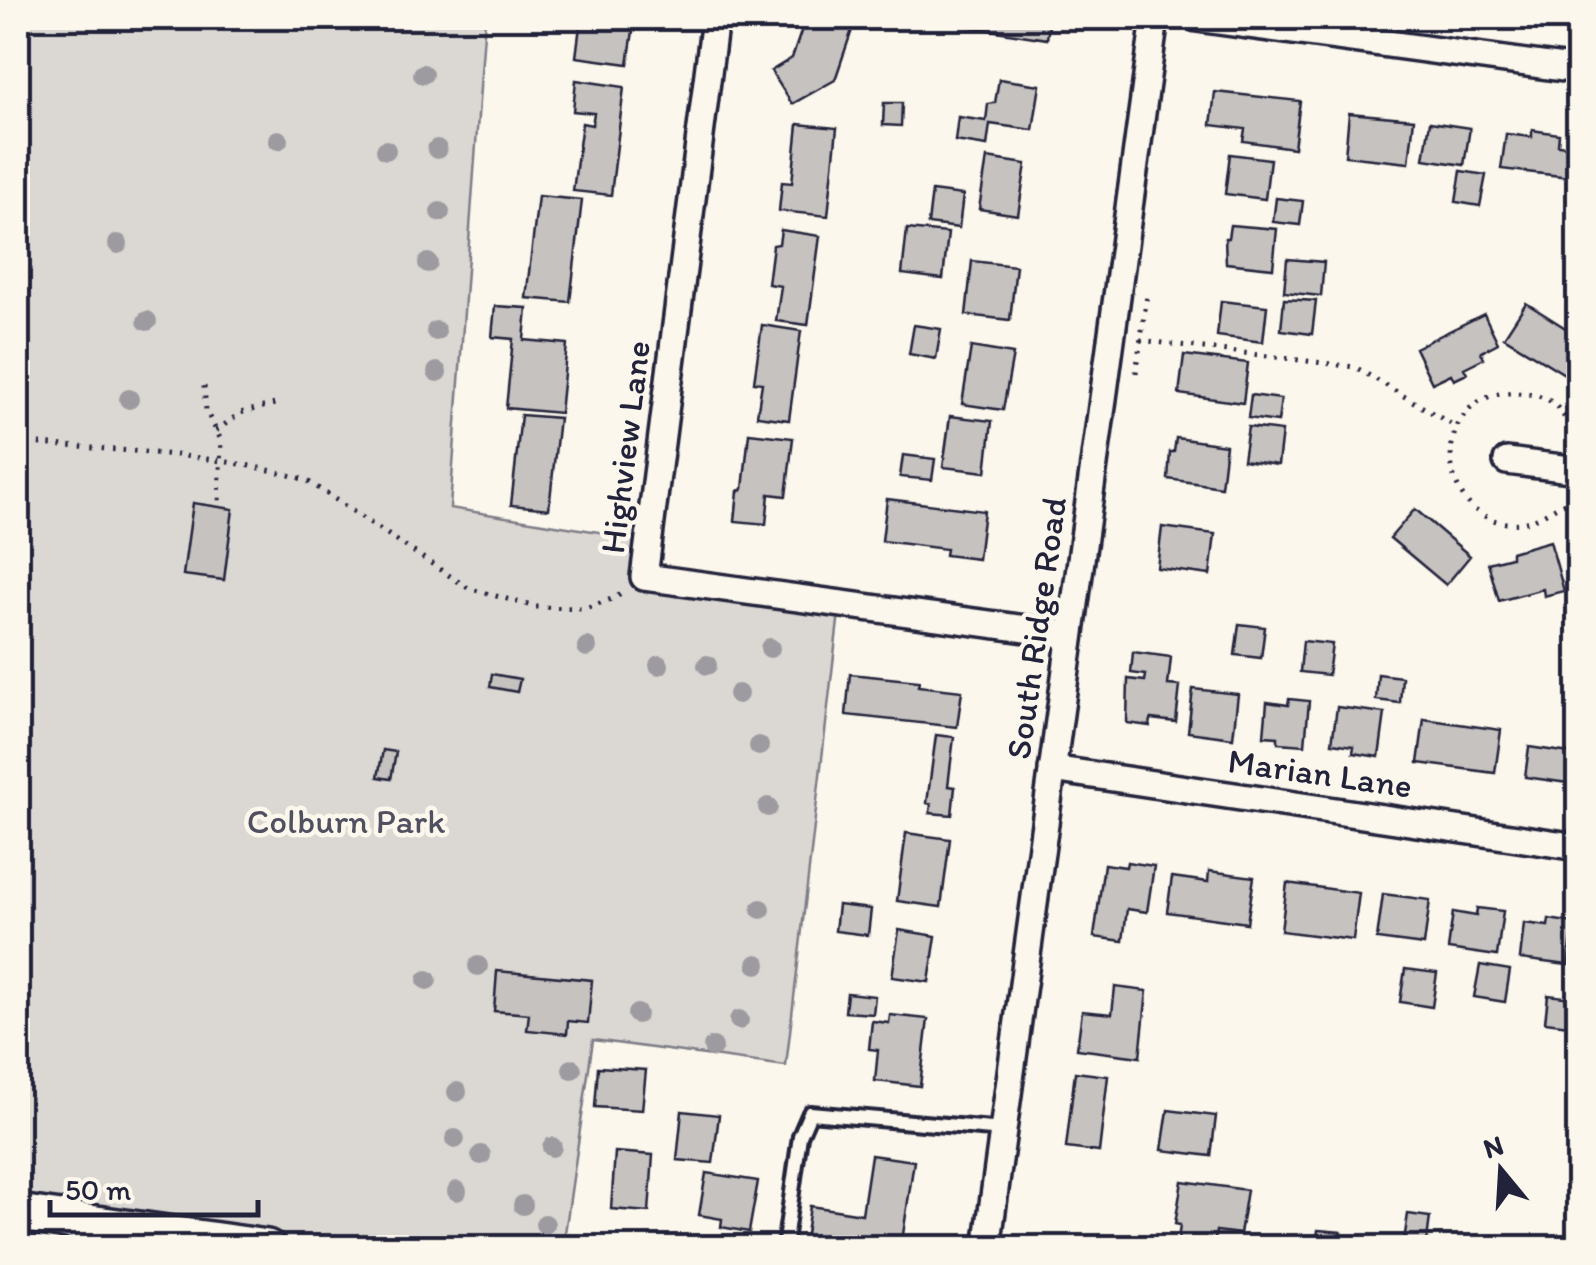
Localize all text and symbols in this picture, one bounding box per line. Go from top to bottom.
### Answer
street label: Highview Lane [591,338,659,556]
street label: South Ridge Road [997,494,1075,762]
street label: Marian Lane [1225,739,1415,807]
park label: Colburn Park [247,800,445,842]
north arrow [1451,1120,1551,1220]
text: N [1479,1127,1508,1165]
scale bar [50,1155,258,1217]
text: 50 m [65,1171,131,1208]

